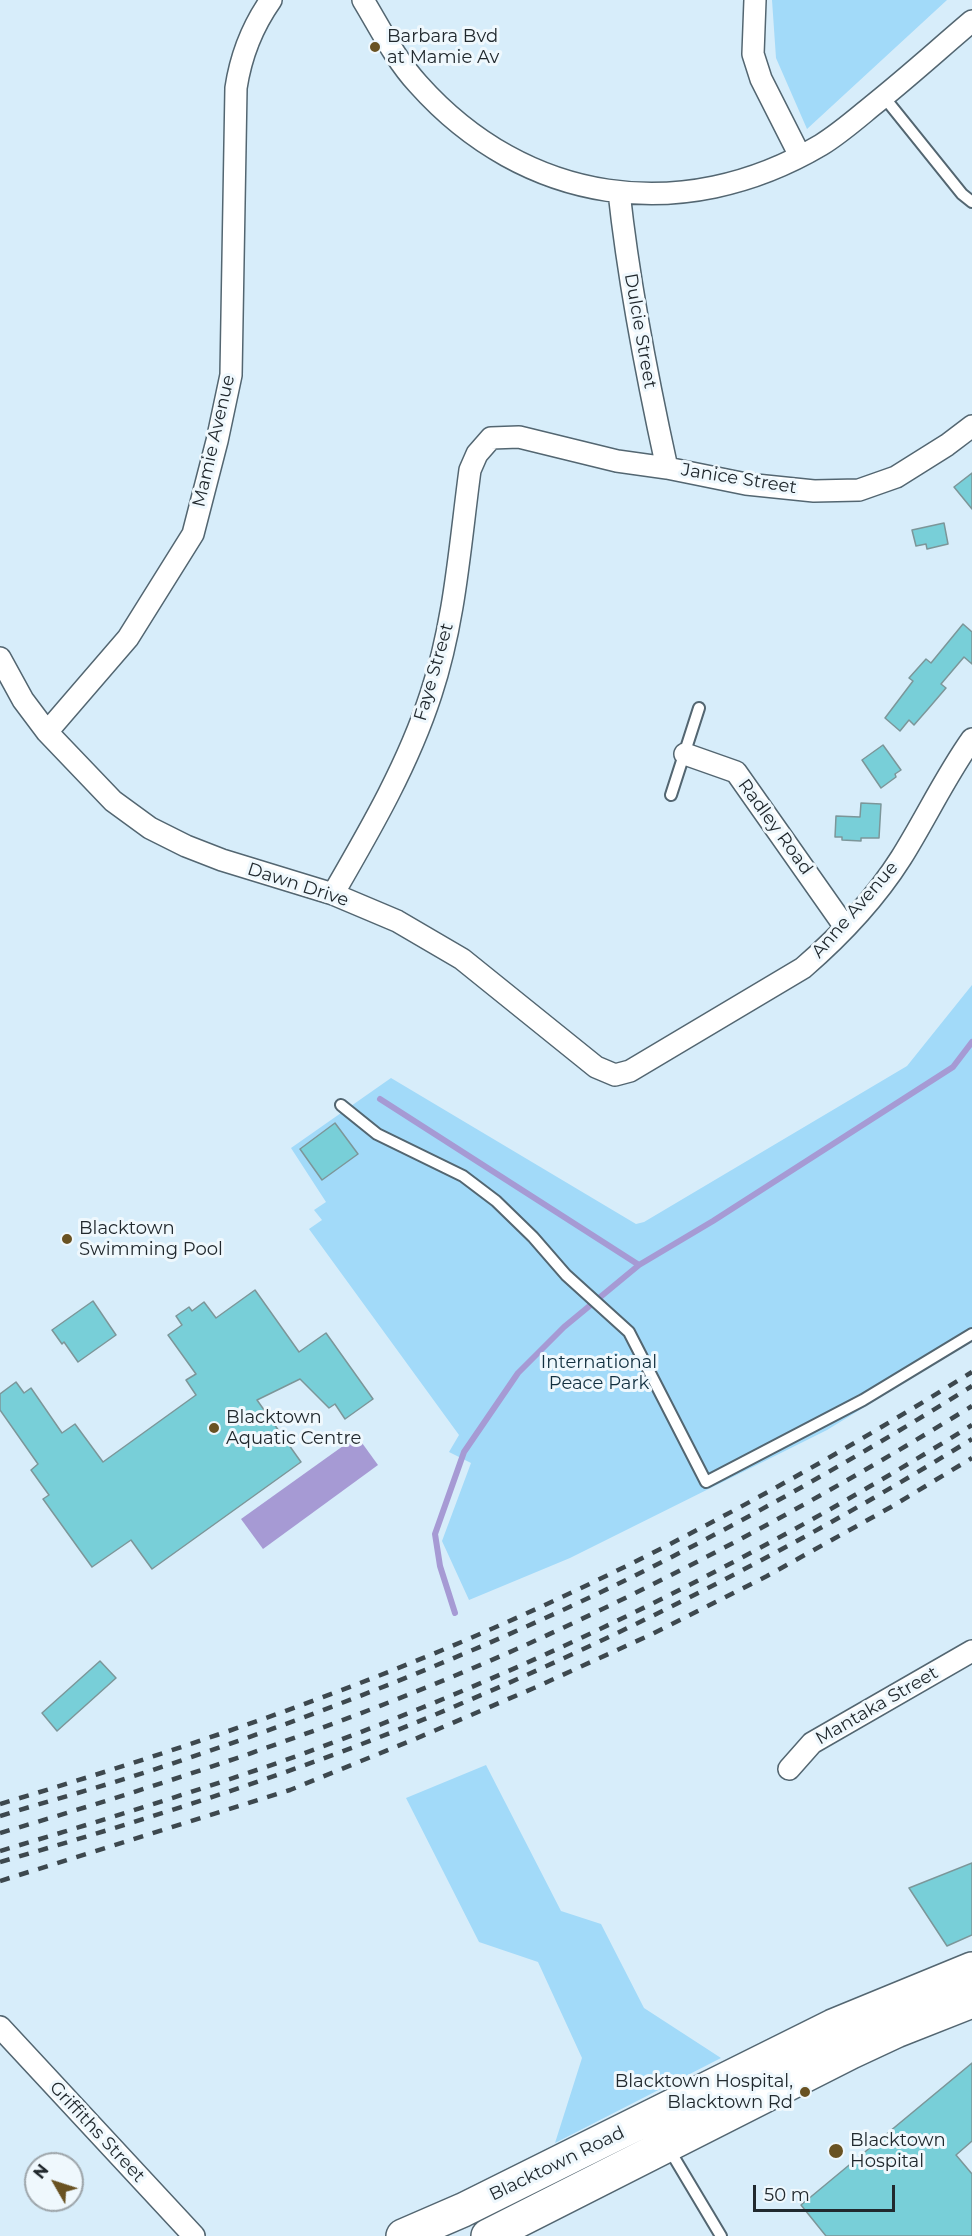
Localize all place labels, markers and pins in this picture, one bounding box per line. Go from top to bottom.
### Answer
place label: Barbara Bvd at Mamie Av [387,26,499,68]
marker: Barbara Bvd at Mamie Av [368,40,382,54]
place label: Blacktown Swimming Pool [79,1218,223,1260]
marker: Blacktown Swimming Pool [60,1232,74,1246]
place label: Blacktown Aquatic Centre [226,1407,361,1450]
marker: Blacktown Aquatic Centre [207,1421,221,1435]
place label: Blacktown Hospital, Blacktown Rd [615,2071,793,2114]
marker: Blacktown Hospital, Blacktown Rd [798,2085,812,2099]
place label: Blacktown Hospital [850,2130,946,2172]
marker: Blacktown Hospital [827,2142,845,2160]

